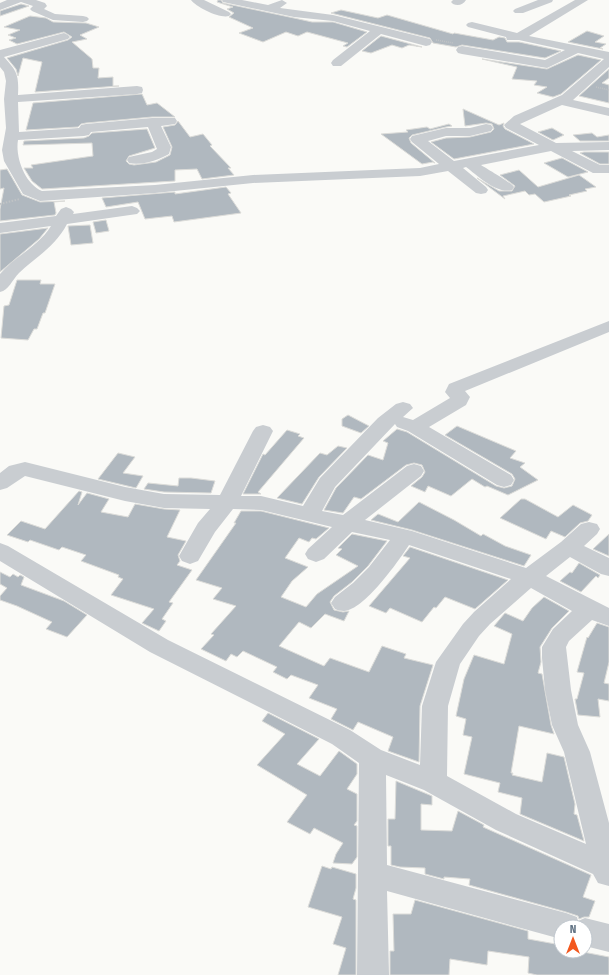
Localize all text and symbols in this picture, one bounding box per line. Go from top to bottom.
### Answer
north arrow [553,919,593,959]
text: N [570,923,576,936]

